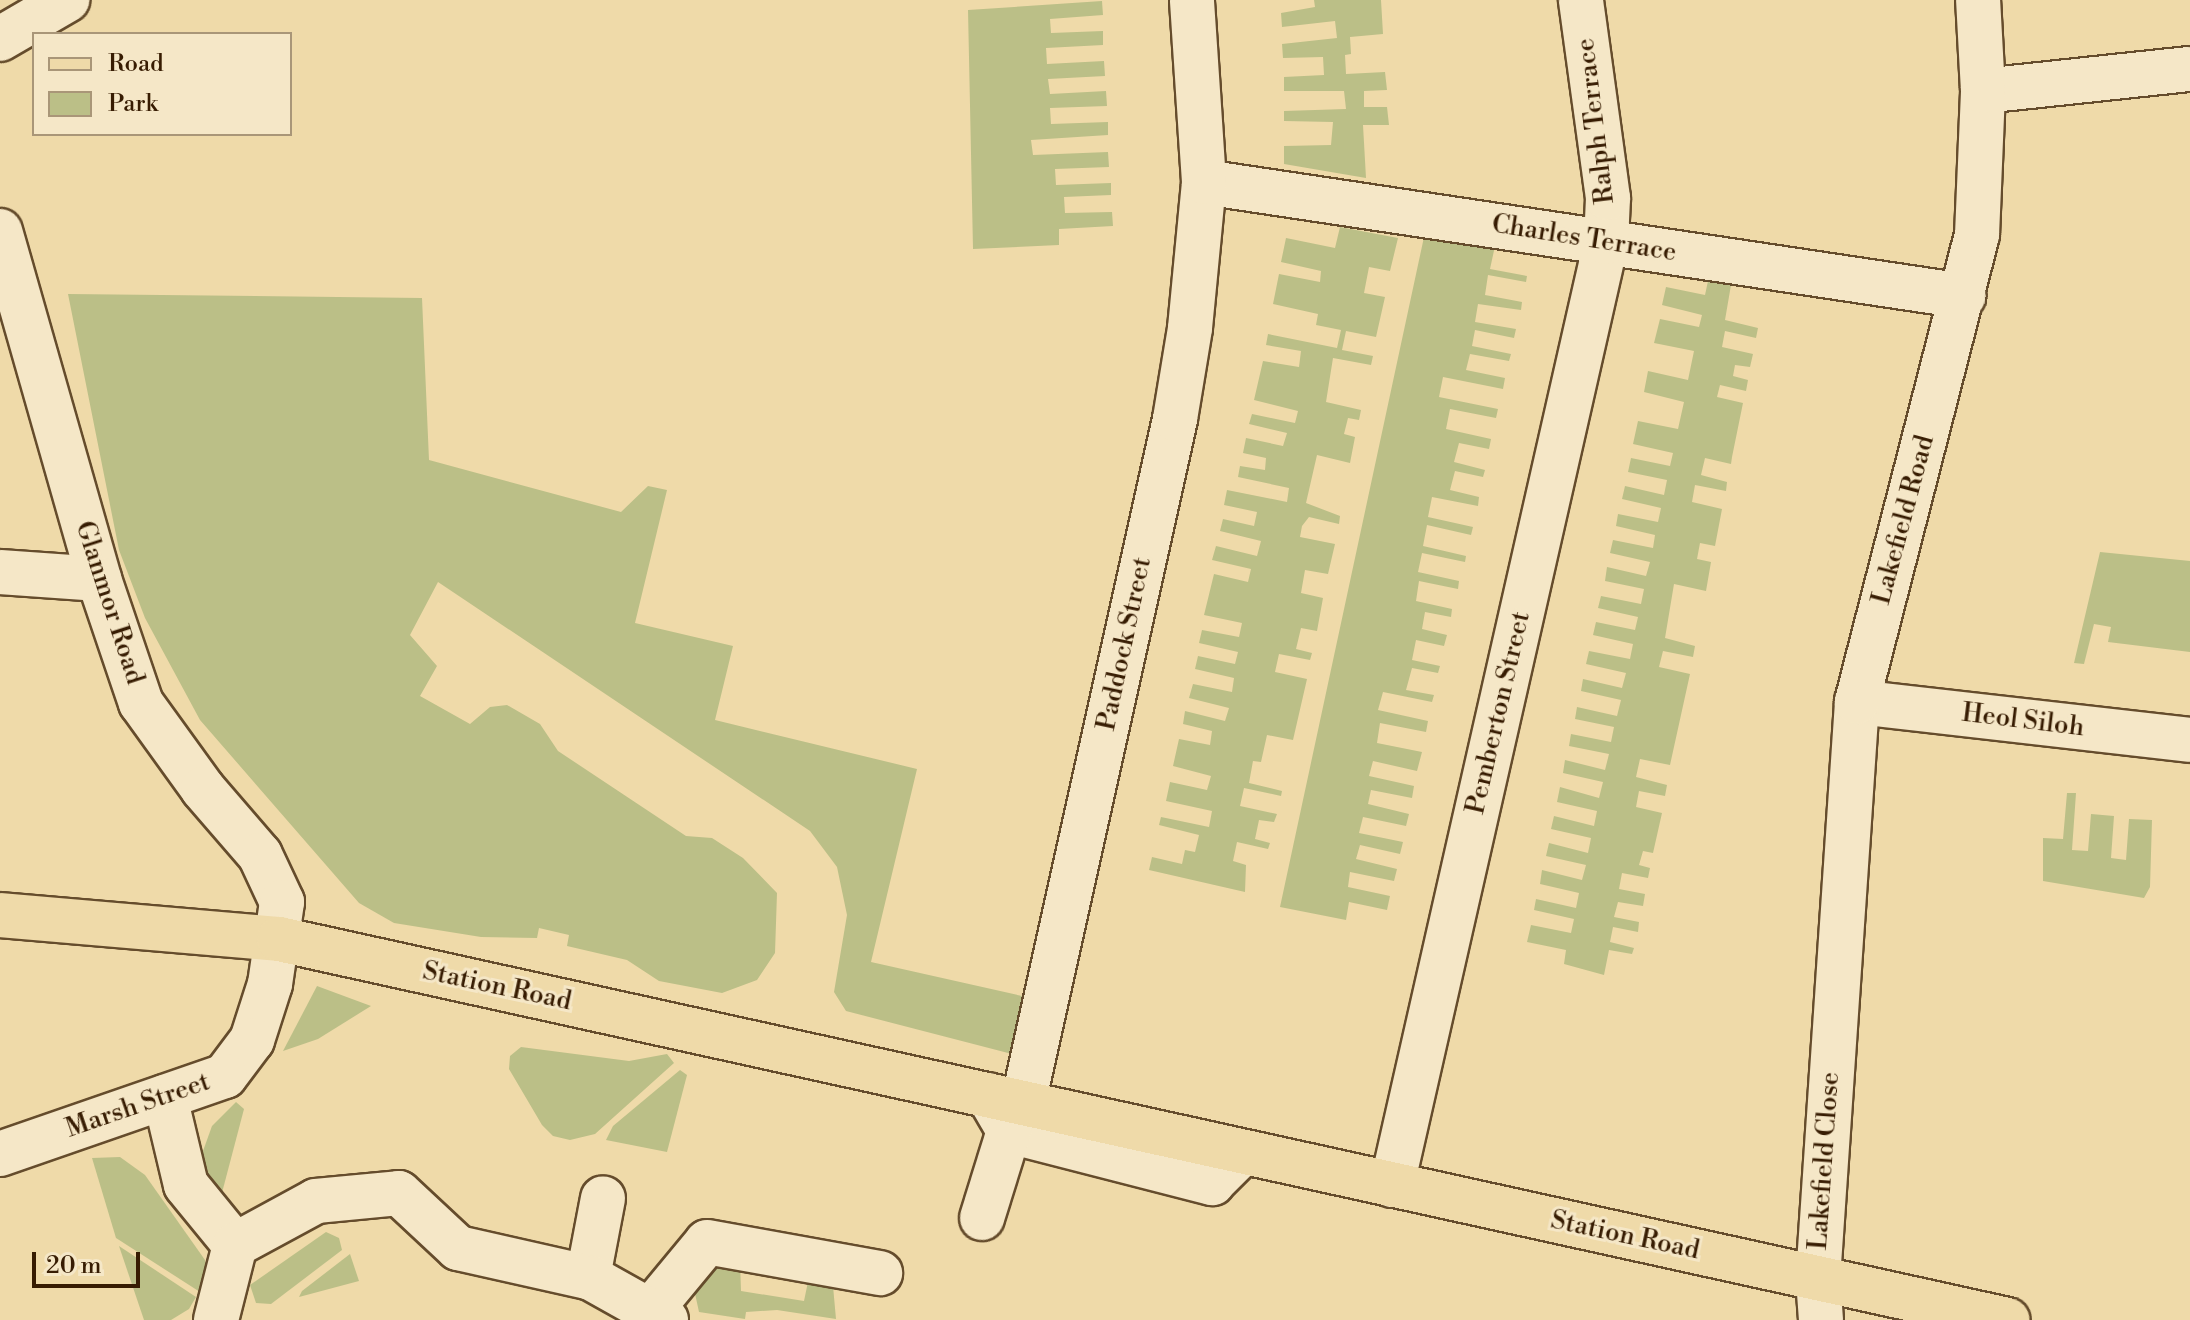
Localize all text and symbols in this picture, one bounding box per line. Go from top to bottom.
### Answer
legend [32,32,292,136]
street label: Ralph Terrace [1570,36,1622,206]
text: Road [108,49,164,79]
text: Park [108,89,158,119]
street label: Charles Terrace [1490,209,1678,269]
street label: Lakefield Road [1866,432,1942,608]
street label: Glanmor Road [68,517,150,689]
street label: Paddock Street [1091,554,1159,734]
street label: Pemberton Street [1461,609,1537,817]
street label: Heol Siloh [1960,698,2086,744]
street label: Station Road [420,956,574,1018]
street label: Marsh Street [62,1067,214,1145]
street label: Lakefield Close [1803,1071,1847,1251]
street label: Station Road [1548,1205,1702,1267]
scale bar [36,1236,144,1286]
text: 20 m [46,1251,102,1281]

